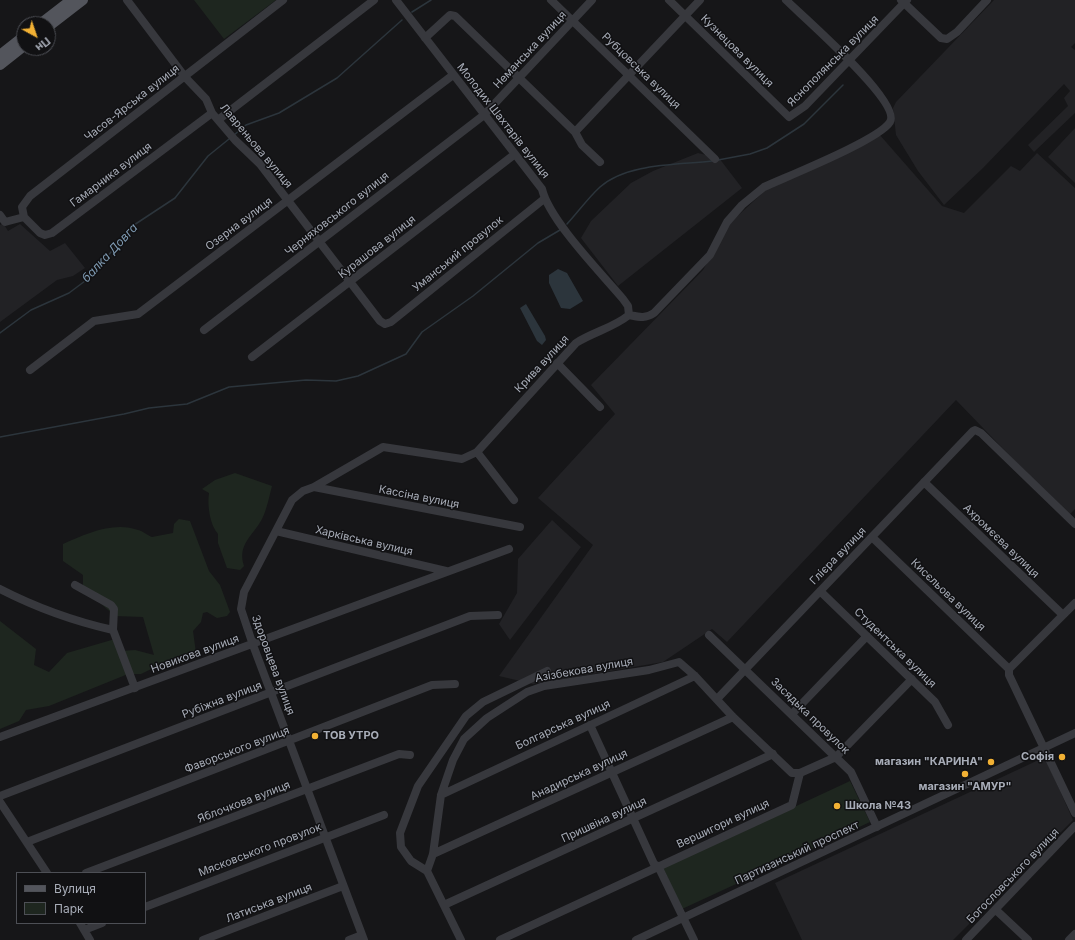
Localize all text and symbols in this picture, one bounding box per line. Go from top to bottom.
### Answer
street label: Неманська вулиця [491,9,569,91]
street label: Кузнецова вулиця [698,12,776,90]
street label: Яснополянська вулиця [785,13,881,109]
north arrow [16,16,56,56]
street label: Рубцовська вулиця [599,30,683,112]
text: Пн [33,34,53,55]
street label: Молодих Шахтарів вулиця [454,61,552,181]
street label: Часов-Ярська вулиця [82,62,182,144]
street label: Лавреньова вулиця [217,101,295,191]
street label: Гамарника вулиця [68,140,154,210]
street label: Черняховського вулиця [282,169,392,259]
street label: Озерна вулиця [203,195,275,253]
street label: Курашова вулиця [336,213,418,281]
street label: Уманський провулок [410,213,506,295]
water label: балка Довга [79,221,141,285]
street label: Крива вулиця [512,333,572,395]
street label: Кассіна вулиця [378,483,460,511]
street label: Ахромєєва вулиця [960,501,1042,581]
street label: Харківська вулиця [314,523,414,559]
street label: Глієра вулиця [807,524,869,588]
street label: Кисєльова вулиця [908,556,988,634]
street label: Студентська вулиця [851,605,939,691]
street label: Здоровцева вулиця [249,613,297,717]
street label: Новикова вулиця [149,632,241,676]
street label: Азізбекова вулиця [534,655,634,685]
street label: Засядька провулок [768,675,852,757]
street label: Рубіжна вулиця [180,679,264,721]
street label: Болгарська вулиця [514,697,612,753]
street label: Фаворського вулиця [183,724,291,776]
place label: ТОВ УТРО [323,729,379,743]
marker: ТОВ УТРО [310,731,320,741]
street label: Анадирська вулиця [528,747,630,803]
place label: Софія [1021,750,1054,764]
marker: Софія [1057,752,1067,762]
place label: магазин "КАРИНА" [875,755,983,769]
marker: магазин "КАРИНА" [986,757,996,767]
marker: магазин "АМУР" [960,769,970,779]
street label: Яблочкова вулиця [196,778,292,826]
place label: магазин "АМУР" [918,780,1012,794]
street label: Пришвіна вулиця [559,794,649,846]
street label: Вершигори вулиця [675,797,771,851]
place label: Школа №43 [845,799,911,813]
marker: Школа №43 [832,801,842,811]
street label: Партизанський проспект [733,818,861,888]
street label: Мясковського провулок [197,820,323,880]
street label: Богословського вулиця [964,826,1062,926]
legend [16,872,146,924]
street label: Латиська вулиця [224,880,314,926]
text: Вулиця [54,881,96,896]
text: Парк [54,901,84,916]

